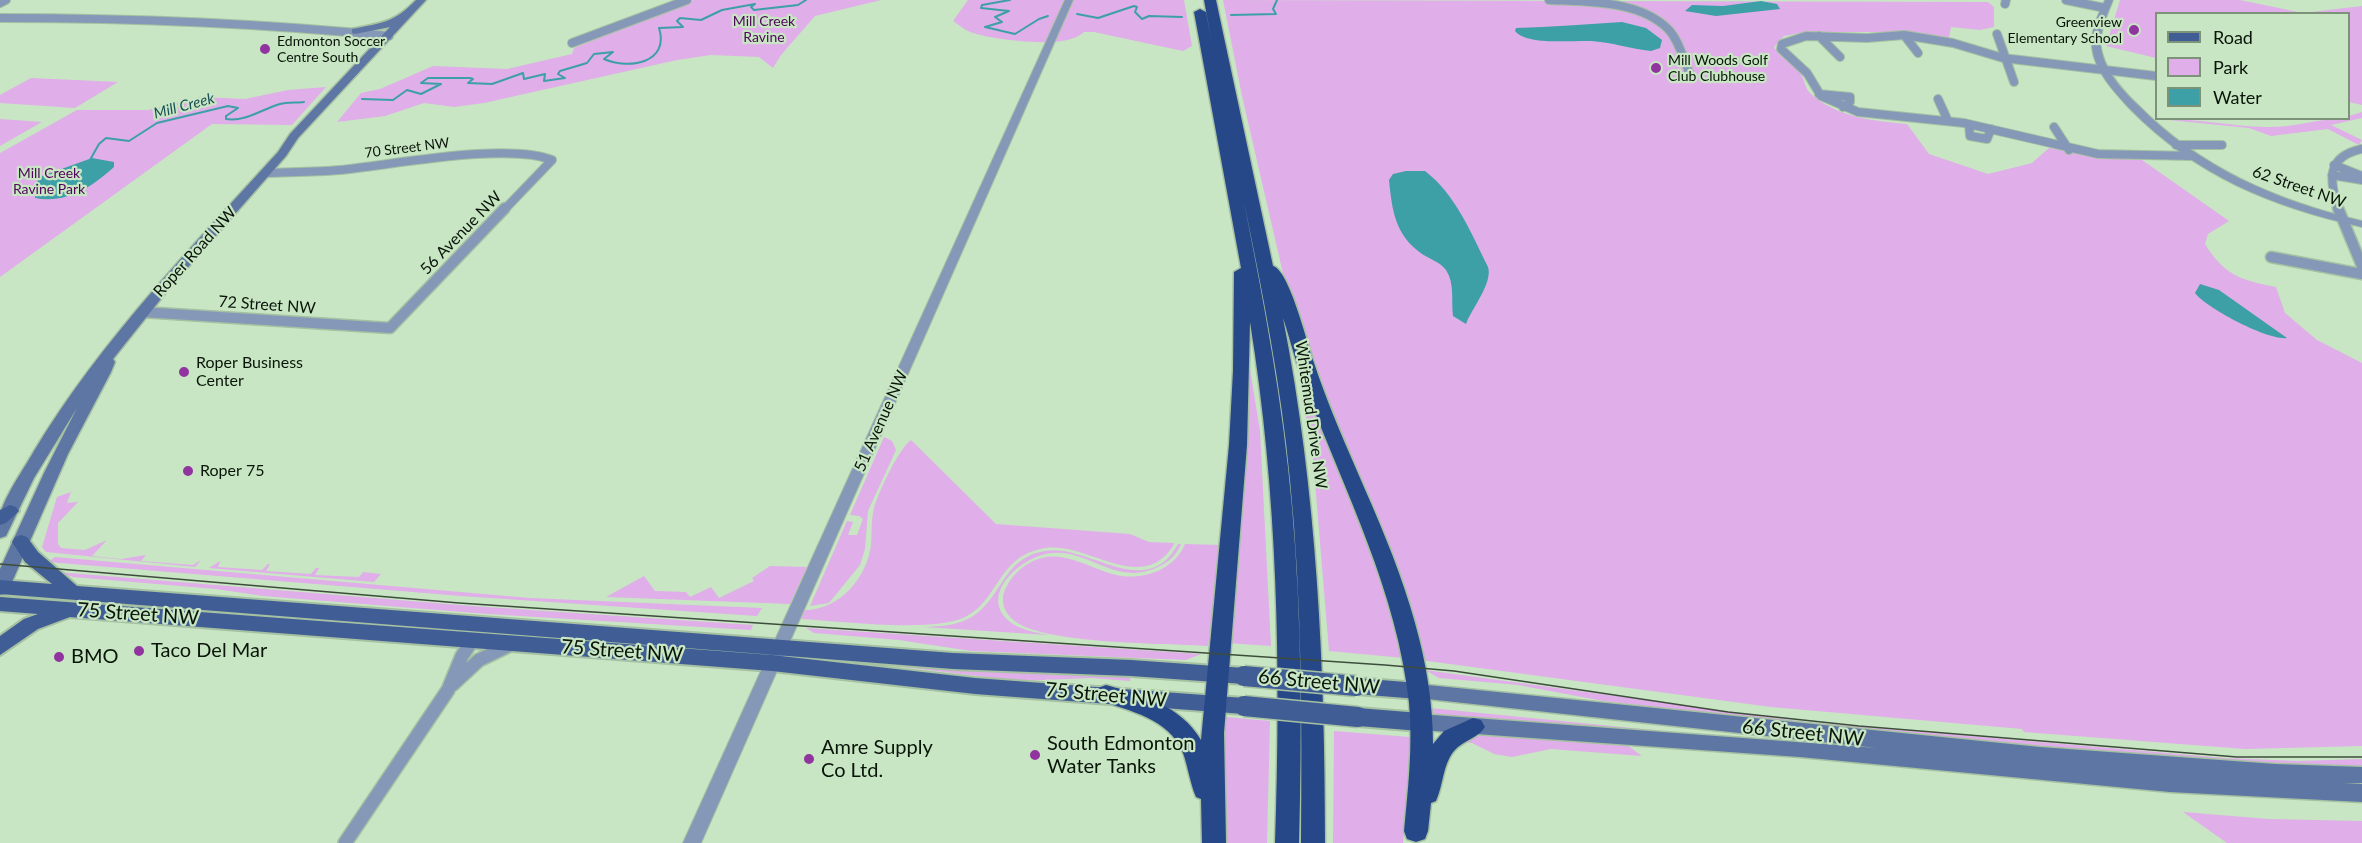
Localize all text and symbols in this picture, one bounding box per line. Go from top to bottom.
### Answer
legend [2155,12,2350,120]
park label: Mill Creek Ravine [733,13,795,46]
place label: Greenview Elementary School [2008,14,2122,46]
marker: Greenview Elementary School [2127,23,2141,37]
text: Road [2213,26,2253,48]
place label: Edmonton Soccer Centre South [277,33,385,66]
marker: Edmonton Soccer Centre South [258,42,272,56]
place label: Mill Woods Golf Club Clubhouse [1668,52,1768,84]
text: Park [2213,56,2248,78]
marker: Mill Woods Golf Club Clubhouse [1649,61,1663,75]
text: Water [2213,86,2262,108]
water label: Mill Creek [152,89,216,123]
street label: 70 Street NW [364,134,450,162]
street label: 62 Street NW [2250,162,2348,212]
park label: Mill Creek Ravine Park [13,165,85,198]
street label: 56 Avenue NW [416,187,506,279]
street label: Roper Road NW [150,203,240,301]
street label: 72 Street NW [218,292,316,318]
street label: Whitemud Drive NW [1291,340,1331,490]
place label: Roper Business Center [196,353,303,391]
marker: Roper Business Center [177,365,191,379]
street label: 51 Avenue NW [850,368,912,474]
place label: Roper 75 [200,461,264,481]
marker: Roper 75 [181,464,195,478]
street label: 75 Street NW [76,598,200,630]
street label: 75 Street NW [560,635,684,667]
place label: Taco Del Mar [151,639,267,663]
marker: Taco Del Mar [132,644,146,658]
place label: BMO [71,645,119,669]
marker: BMO [52,650,66,664]
street label: 66 Street NW [1257,665,1381,699]
street label: 75 Street NW [1044,678,1168,712]
street label: 66 Street NW [1741,715,1865,751]
place label: South Edmonton Water Tanks [1047,732,1194,779]
place label: Amre Supply Co Ltd. [821,736,933,783]
marker: South Edmonton Water Tanks [1028,748,1042,762]
marker: Amre Supply Co Ltd. [802,752,816,766]

